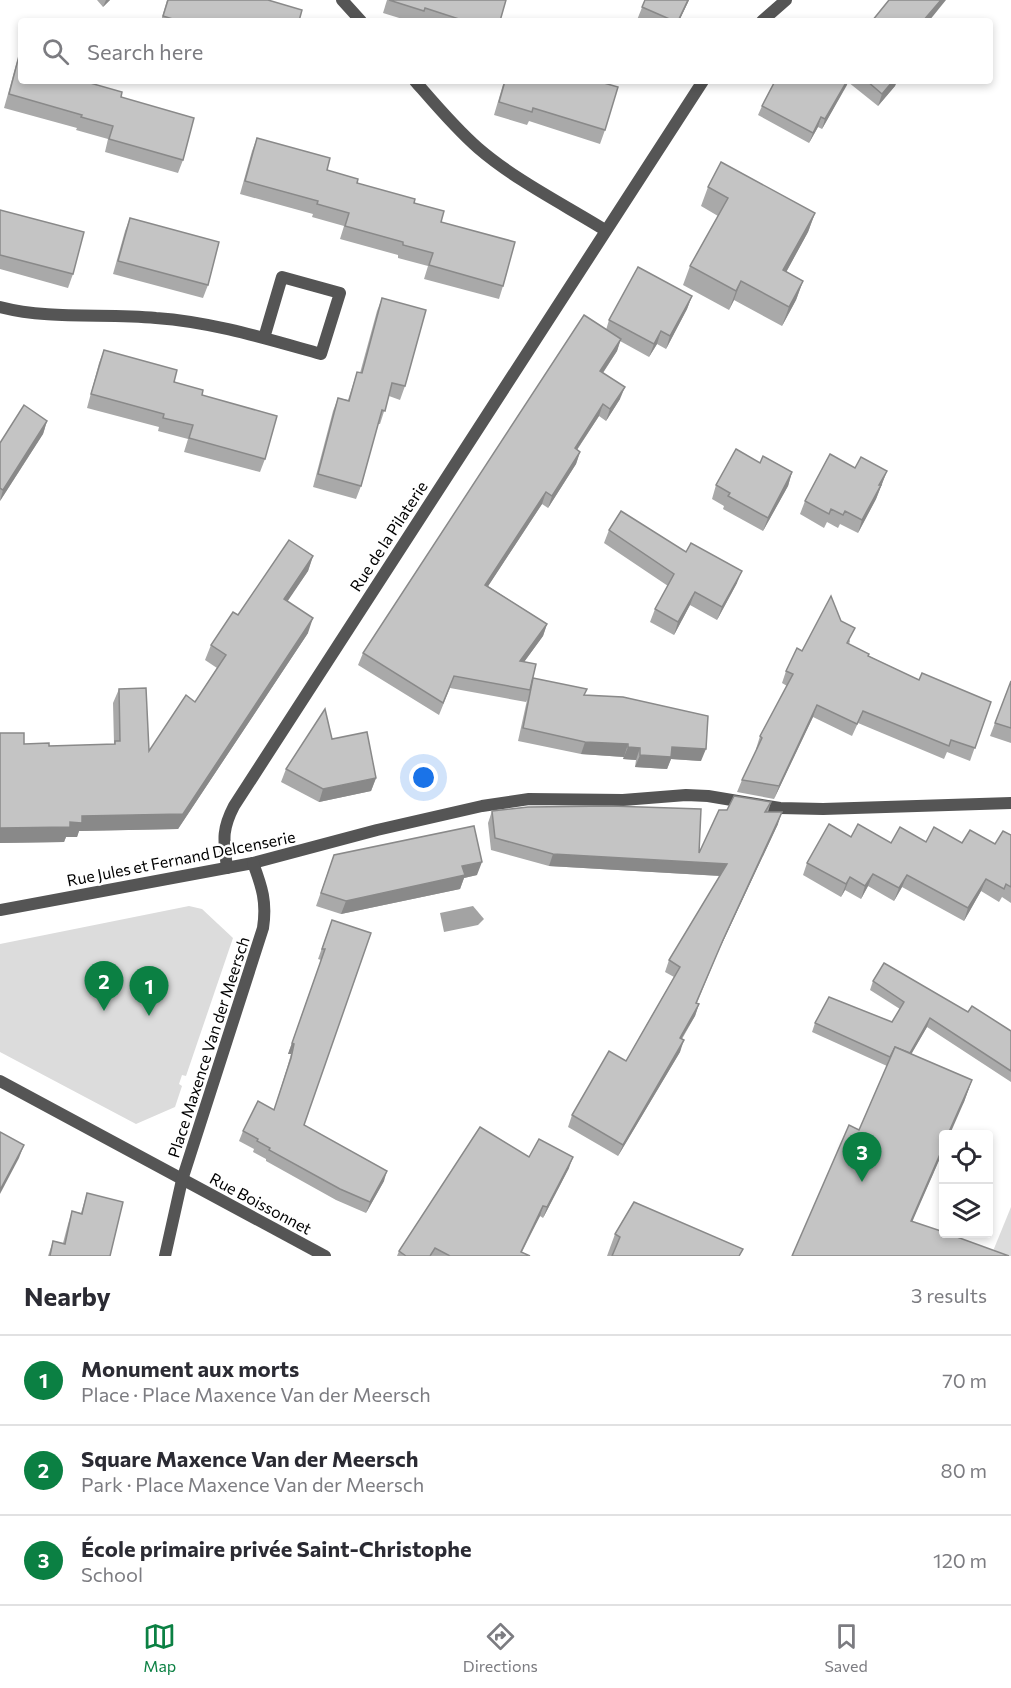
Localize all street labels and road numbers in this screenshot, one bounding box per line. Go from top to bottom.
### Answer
street label: Rue de la Pilaterie [345,477,431,595]
street label: Rue Jules et Fernand Delcenserie [65,826,297,890]
street label: Place Maxence Van der Meersch [163,934,253,1160]
street label: Rue Boissonnet [207,1168,315,1238]

